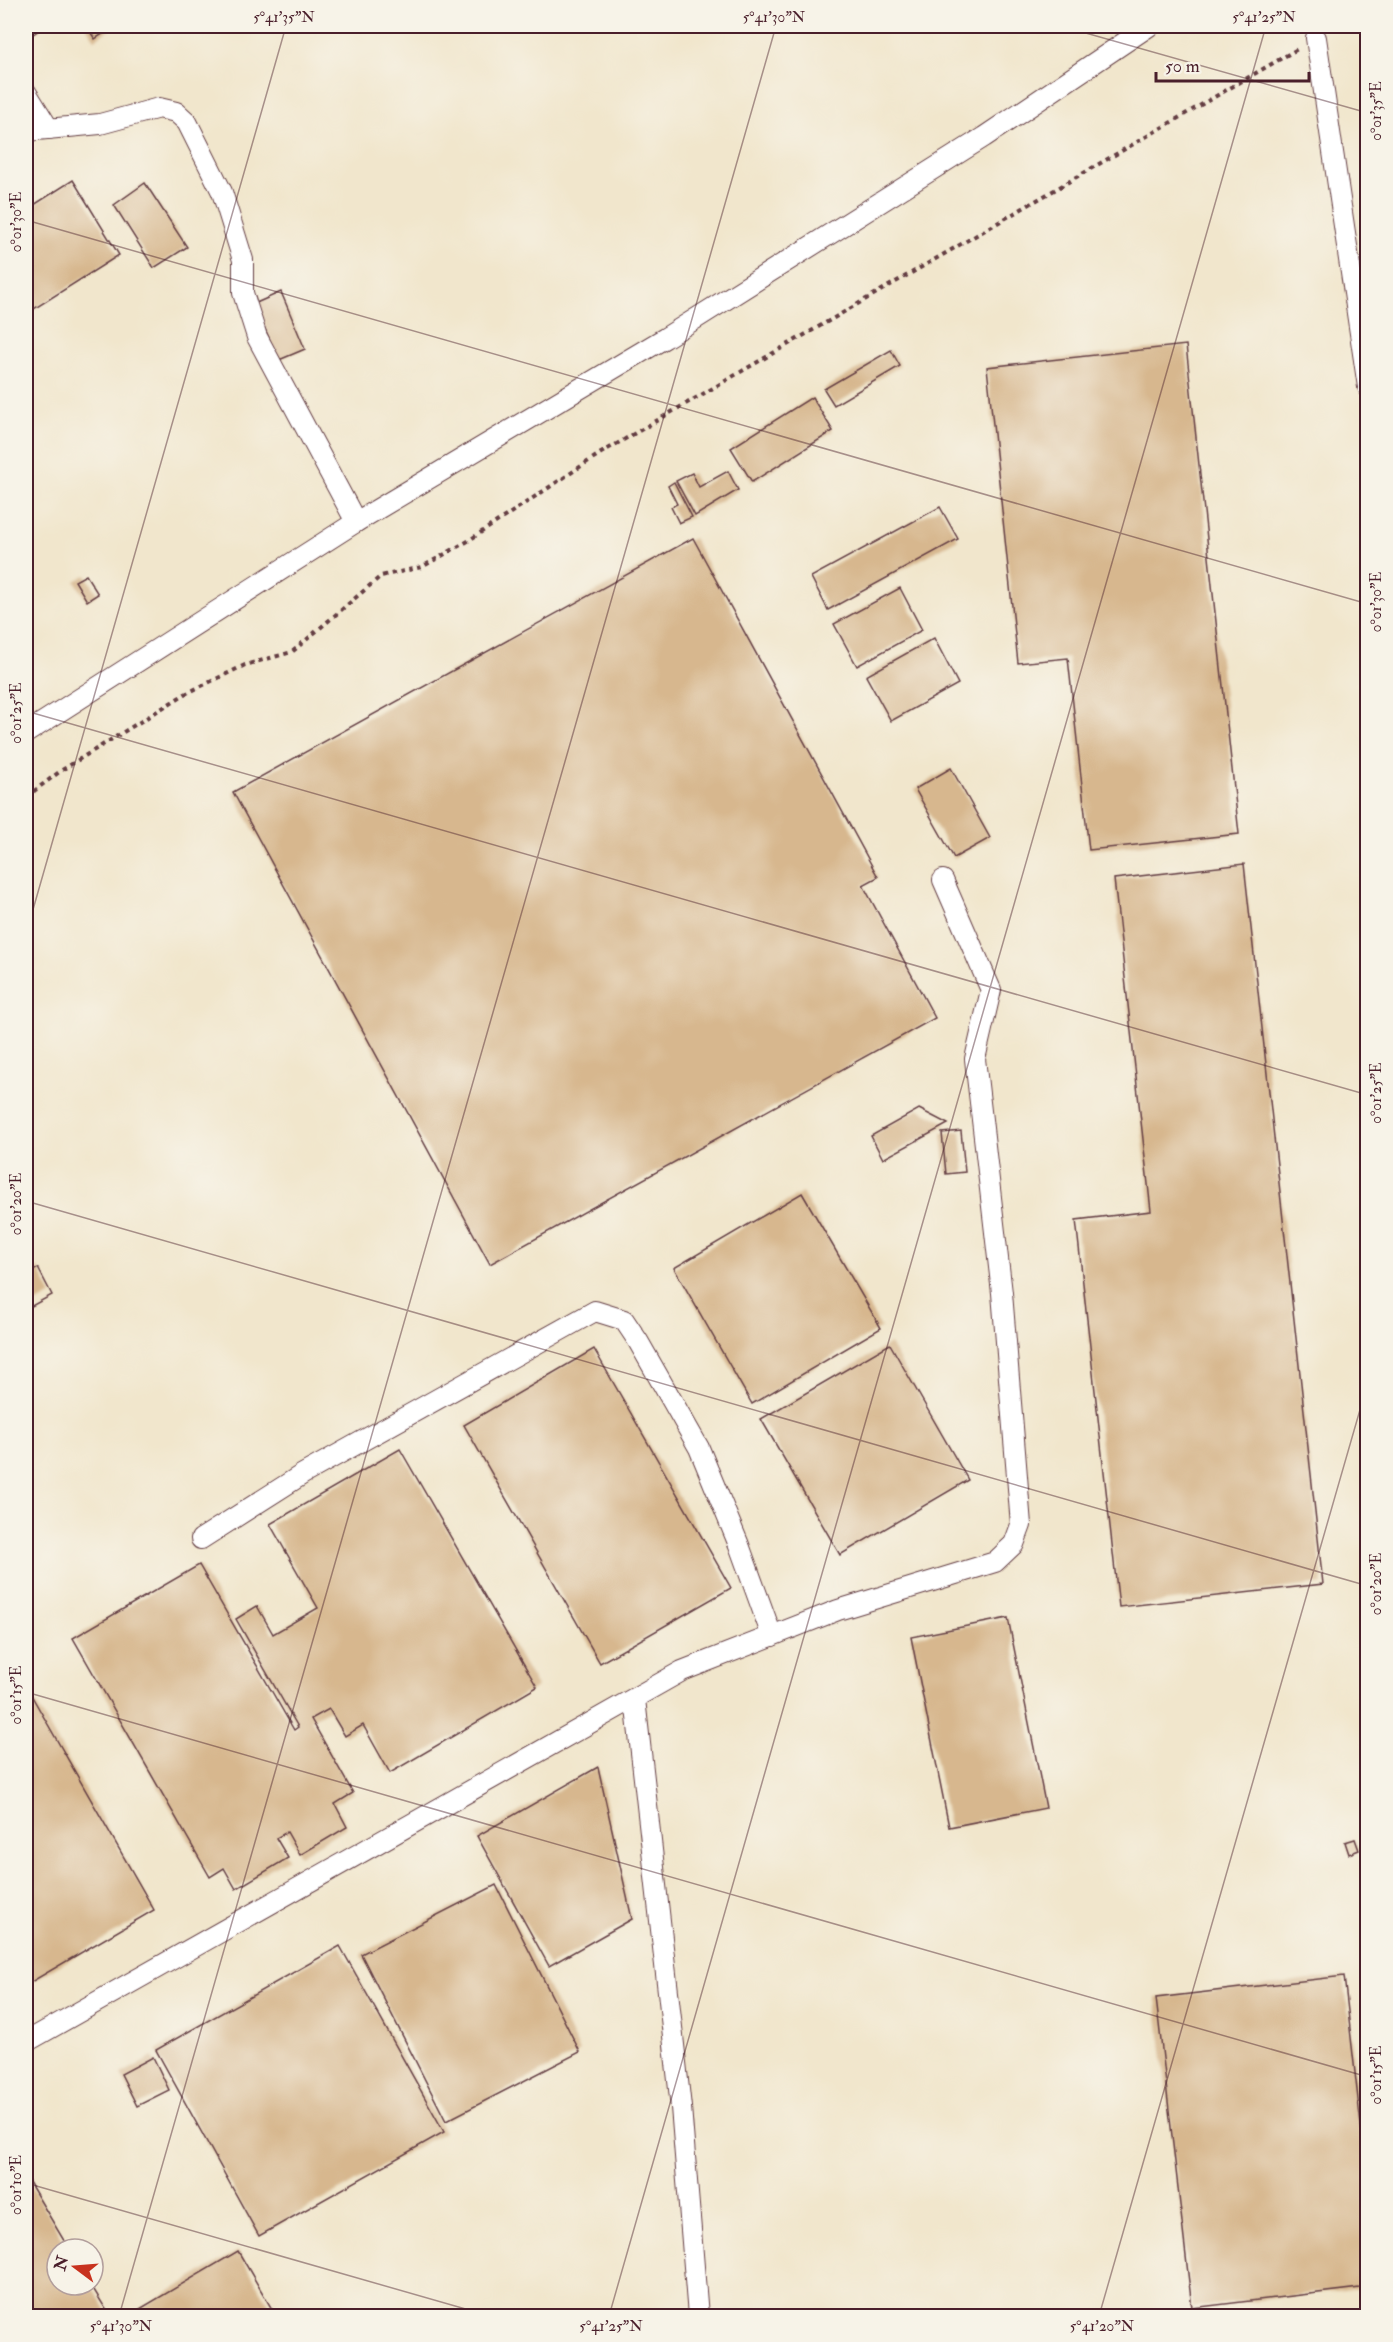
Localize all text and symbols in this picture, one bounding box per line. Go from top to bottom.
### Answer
text: 5°41'35"N [253,8,315,27]
text: 5°41'30"N [743,8,806,27]
text: 5°41'25"N [1232,8,1296,27]
scale bar [1156,45,1309,83]
text: 50 m [1165,55,1200,78]
text: 0°01'35"E [1367,81,1386,141]
text: 0°01'30"E [7,192,26,252]
text: 0°01'30"E [1367,572,1386,632]
text: 0°01'25"E [7,682,26,744]
text: 0°01'25"E [1367,1062,1386,1124]
text: 0°01'20"E [7,1173,26,1235]
text: 0°01'20"E [1367,1553,1386,1615]
text: 0°01'15"E [7,1665,26,1725]
text: 0°01'15"E [1367,2045,1386,2105]
text: 0°01'10"E [7,2155,26,2215]
north arrow [45,2237,105,2297]
text: N [50,2253,73,2274]
text: 5°41'30"N [90,2317,153,2336]
text: 5°41'25"N [579,2317,643,2336]
text: 5°41'20"N [1070,2317,1135,2336]

